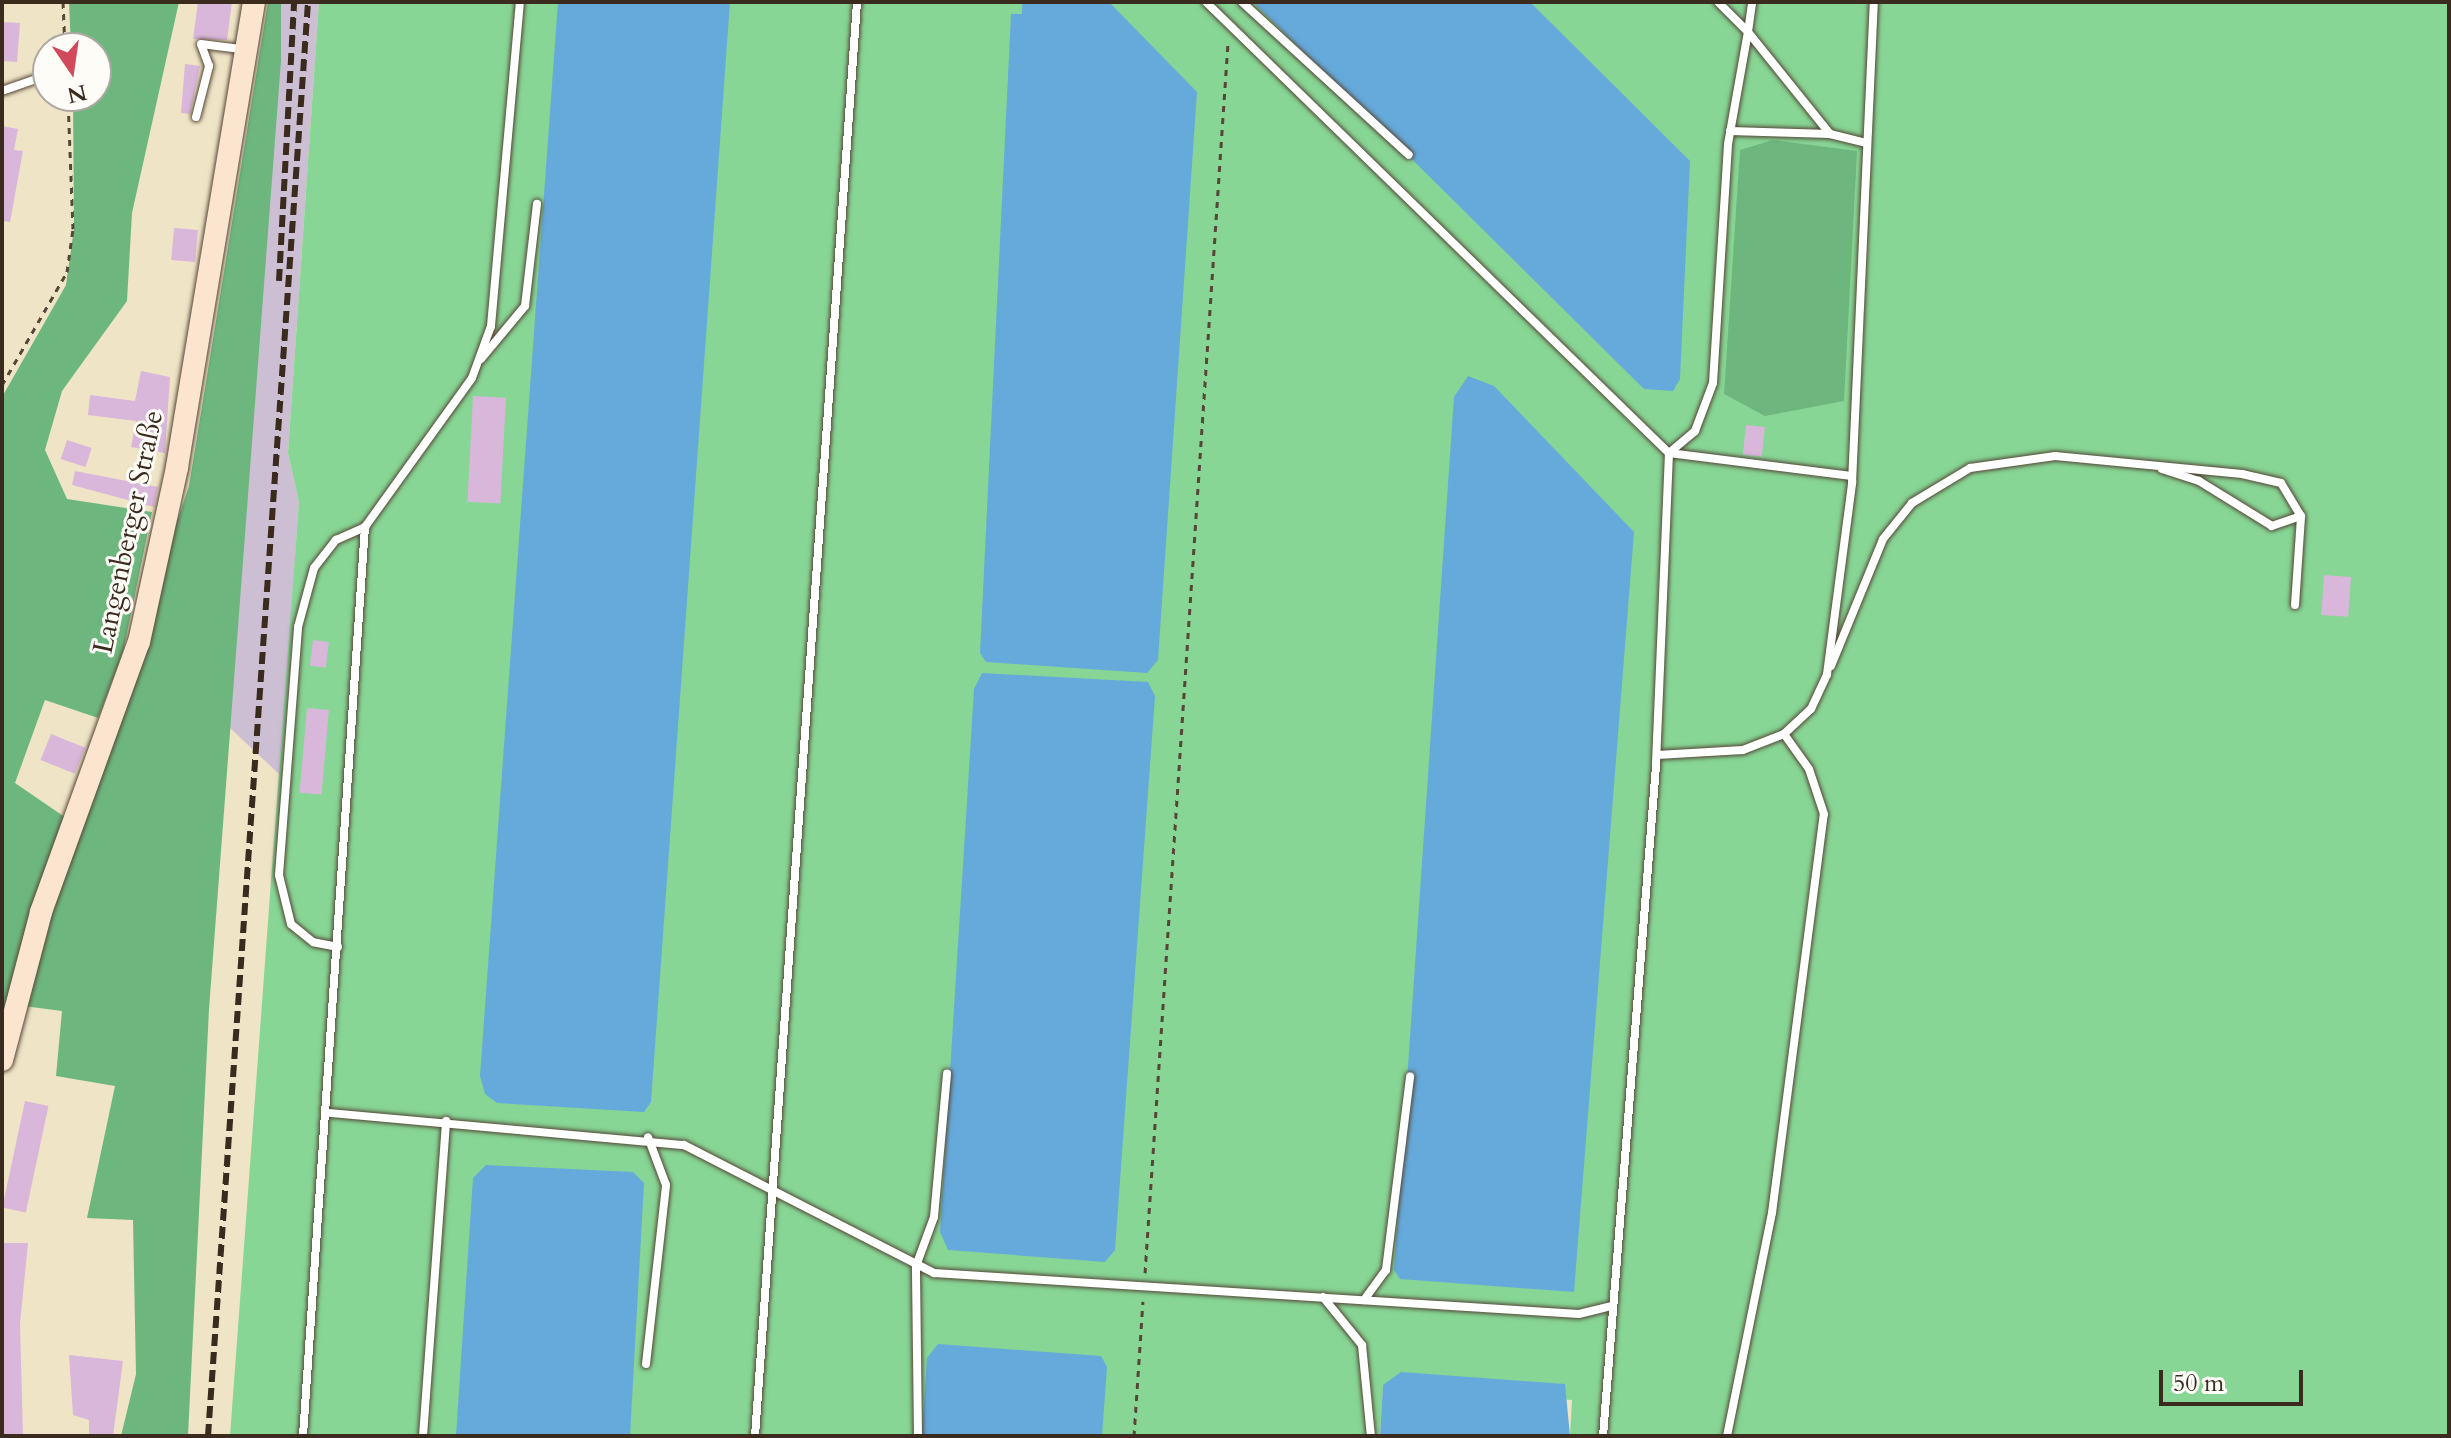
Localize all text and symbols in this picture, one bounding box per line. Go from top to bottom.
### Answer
north arrow [32,32,112,112]
text: N [64,77,90,110]
street label: Langenberger Straße [86,407,170,657]
scale bar [2163,1354,2307,1404]
text: 50 m [2173,1367,2224,1400]

